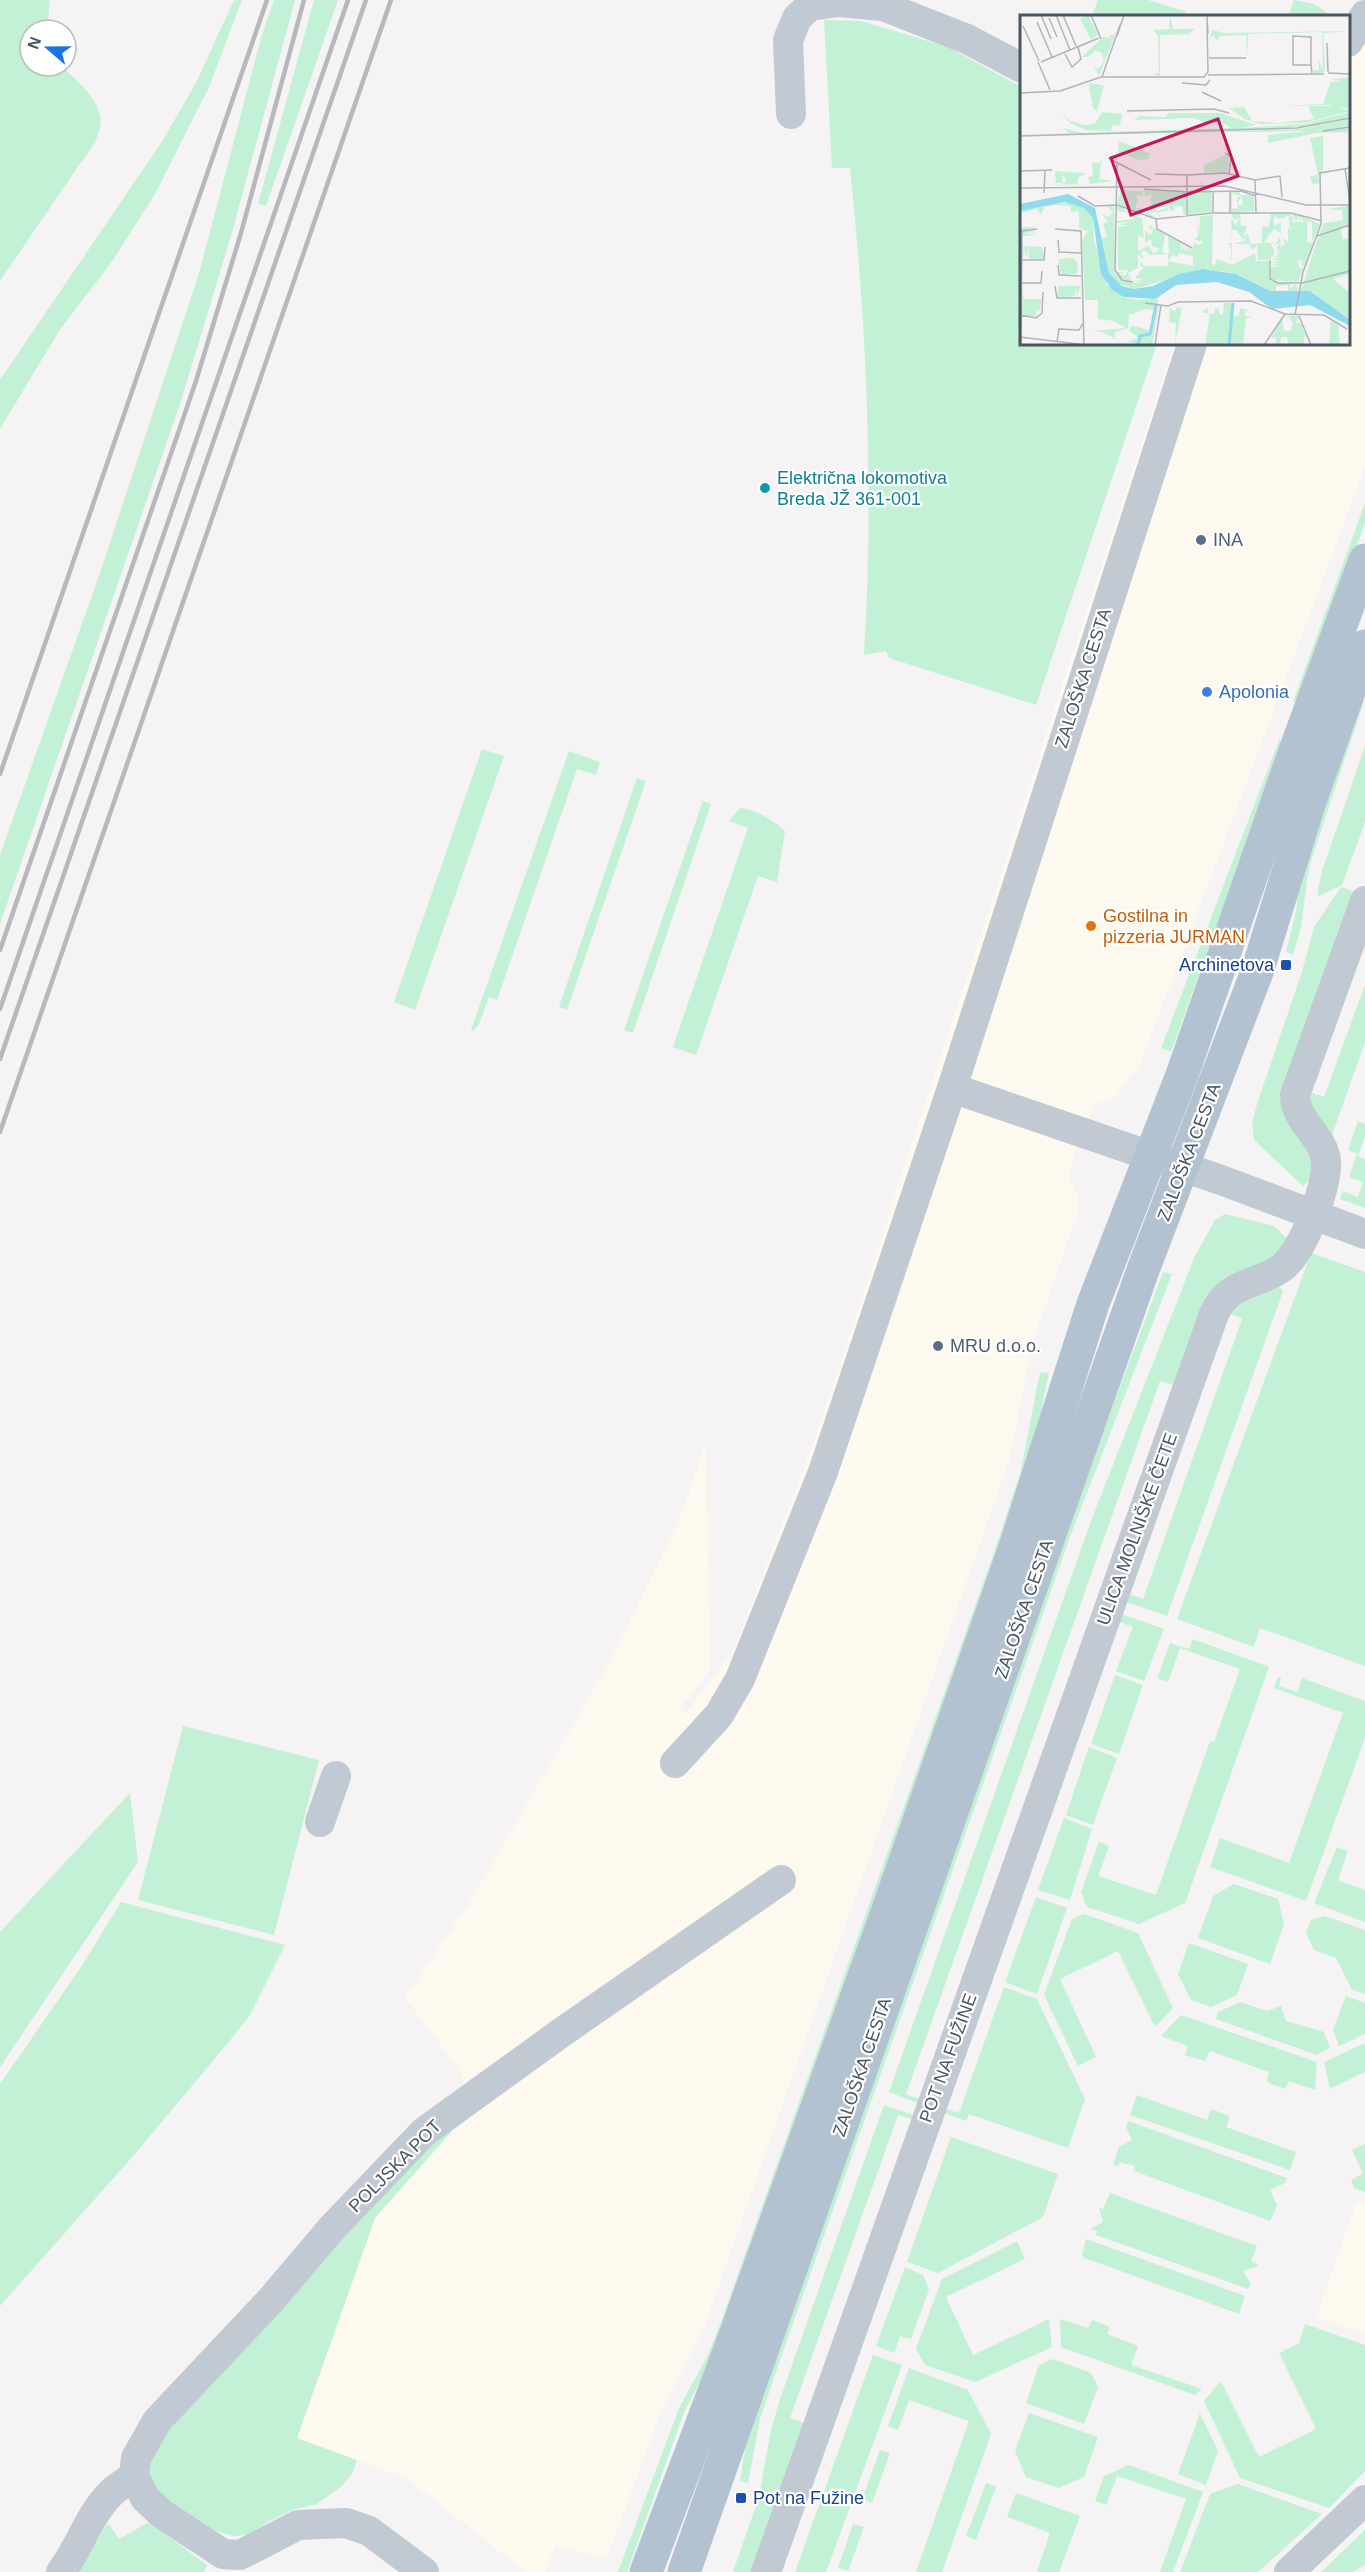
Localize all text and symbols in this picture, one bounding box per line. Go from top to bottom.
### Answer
inset map [1020,15,1350,345]
north arrow [18,18,78,78]
text: N [24,35,44,51]
place label: Električna lokomotiva Breda JŽ 361-001 [777,468,948,509]
marker: Električna lokomotiva Breda JŽ 361-001 [758,481,772,495]
place label: INA [1213,530,1243,550]
marker: INA [1194,533,1208,547]
street label: ZALOŠKA CESTA [1050,605,1115,750]
place label: Apolonia [1219,682,1290,702]
marker: Apolonia [1200,685,1214,699]
place label: Gostilna in pizzeria JURMAN [1103,906,1245,947]
marker: Gostilna in pizzeria JURMAN [1084,919,1098,933]
place label: Archinetova [1179,955,1275,975]
marker: Archinetova [1279,958,1293,972]
street label: ZALOŠKA CESTA [1153,1080,1224,1224]
place label: MRU d.o.o. [950,1336,1041,1356]
marker: MRU d.o.o. [931,1339,945,1353]
street label: ULICA MOLNIŠKE ČETE [1092,1430,1181,1628]
street label: ZALOŠKA CESTA [990,1537,1057,1681]
street label: POT NA FUŽINE [915,1991,981,2125]
street label: ZALOŠKA CESTA [828,1995,895,2139]
street label: POLJSKA POT [345,2116,445,2216]
place label: Pot na Fužine [753,2488,864,2508]
marker: Pot na Fužine [734,2491,748,2505]

